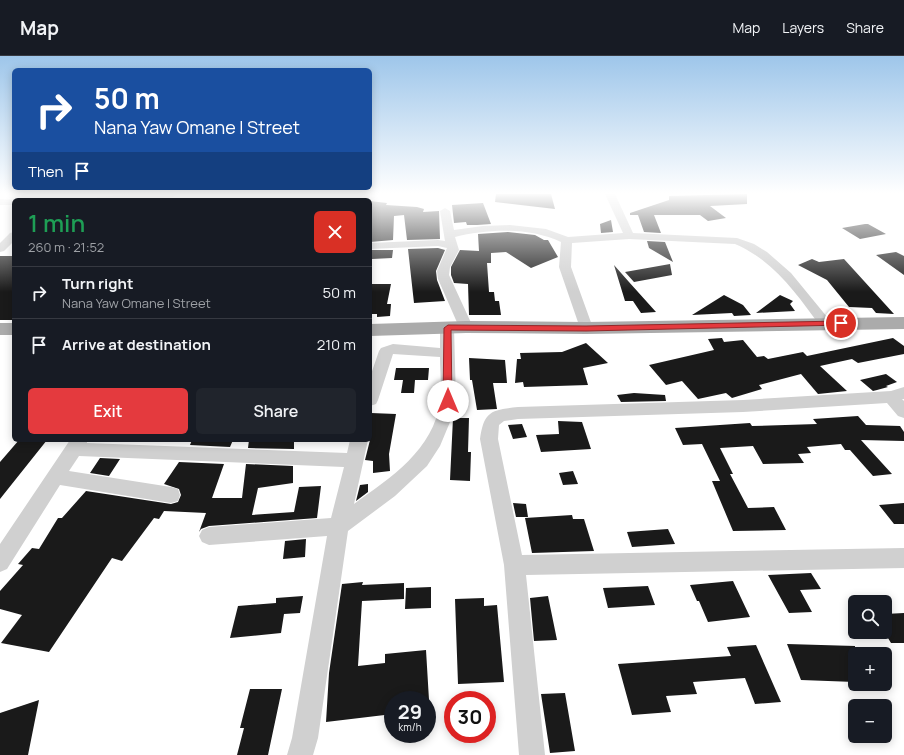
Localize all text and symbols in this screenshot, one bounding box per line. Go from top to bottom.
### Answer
text: Map [20,15,59,41]
text: Map [732,18,760,37]
text: Layers [782,18,824,37]
text: Share [846,18,884,37]
text: 50 m [94,79,160,117]
icon: right [28,84,80,136]
text: Nana Yaw Omane I Street [94,115,300,139]
icon: arrive [71,160,93,182]
text: Then [28,161,63,182]
text: 1 min [28,206,85,239]
button: close [314,211,356,253]
text: 260 m · 21:52 [28,238,104,256]
text: Turn right [62,273,133,294]
icon: right [28,282,50,304]
text: 50 m [322,282,356,303]
text: Nana Yaw Omane I Street [62,294,211,312]
pin [824,306,858,340]
icon: arrive [830,312,852,334]
icon: arrive [28,334,50,356]
text: Arrive at destination [62,334,211,355]
text: 210 m [317,334,356,355]
position arrow [427,380,469,422]
button: Exit [28,388,188,434]
button: Share [196,388,356,434]
map controls [848,595,892,743]
button: search [848,595,892,639]
button: + [848,647,892,691]
speed limit sign: 30 [444,691,496,743]
text: 29 [398,698,422,725]
button: − [848,699,892,743]
text: km/h [398,720,422,734]

